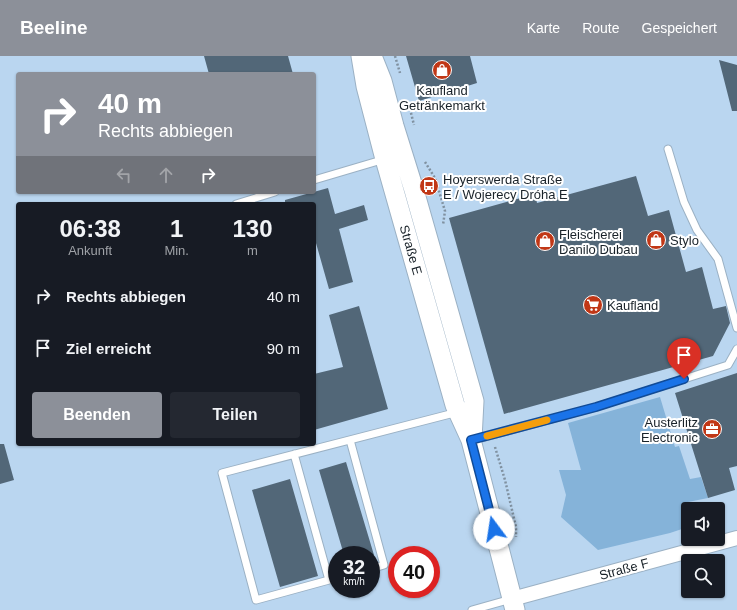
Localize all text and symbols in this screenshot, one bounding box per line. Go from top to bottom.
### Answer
text: Beeline [20,17,88,38]
text: Karte [527,20,560,36]
text: Route [582,20,620,36]
text: Gespeichert [642,20,717,36]
shop icon: Kaufland Getränkemarkt [431,59,453,81]
place label: Kaufland Getränkemarkt [399,83,485,113]
icon: right [32,88,84,140]
text: 40 m [98,88,162,119]
text: Rechts abbiegen [98,121,233,141]
icon: left [113,164,135,186]
icon: ahead [155,164,177,186]
icon: right [197,164,219,186]
place label: Hoyerswerda Straße E / Wojerecy Dróha E [443,172,568,202]
bus stop icon: Hoyerswerda Straße E / Wojerecy Dróha E [418,175,440,197]
text: 06:38 [60,215,121,242]
text: 1 [170,215,183,242]
text: 130 [232,215,273,242]
street label: Straße E [397,223,425,277]
place label: Fleischerei Danilo Dubau [559,227,638,257]
shop icon: Stylo [645,229,667,251]
shop icon: Fleischerei Danilo Dubau [534,230,556,252]
place label: Stylo [670,233,699,248]
text: Ankunft [68,243,112,258]
text: Min. [164,243,189,258]
text: m [247,243,258,258]
icon: right [32,285,54,307]
text: Rechts abbiegen [66,288,186,305]
text: 40 m [267,288,300,305]
supermarket icon: Kaufland [582,294,604,316]
place label: Kaufland [607,298,658,313]
icon: arrive [32,337,54,359]
pin [667,338,701,379]
text: Ziel erreicht [66,340,151,357]
text: 90 m [267,340,300,357]
icon: arrive [673,344,695,366]
button: Beenden [32,392,162,438]
button: Teilen [170,392,300,438]
place label: Austerlitz Electronic [641,415,699,445]
office icon: Austerlitz Electronic [701,418,723,440]
map controls [681,502,725,598]
button: sound [681,502,725,546]
position arrow [473,508,515,550]
speed limit sign: 40 [388,546,440,598]
button: search [681,554,725,598]
street label: Straße F [598,555,650,583]
text: 32 [343,556,365,578]
text: km/h [343,576,365,587]

